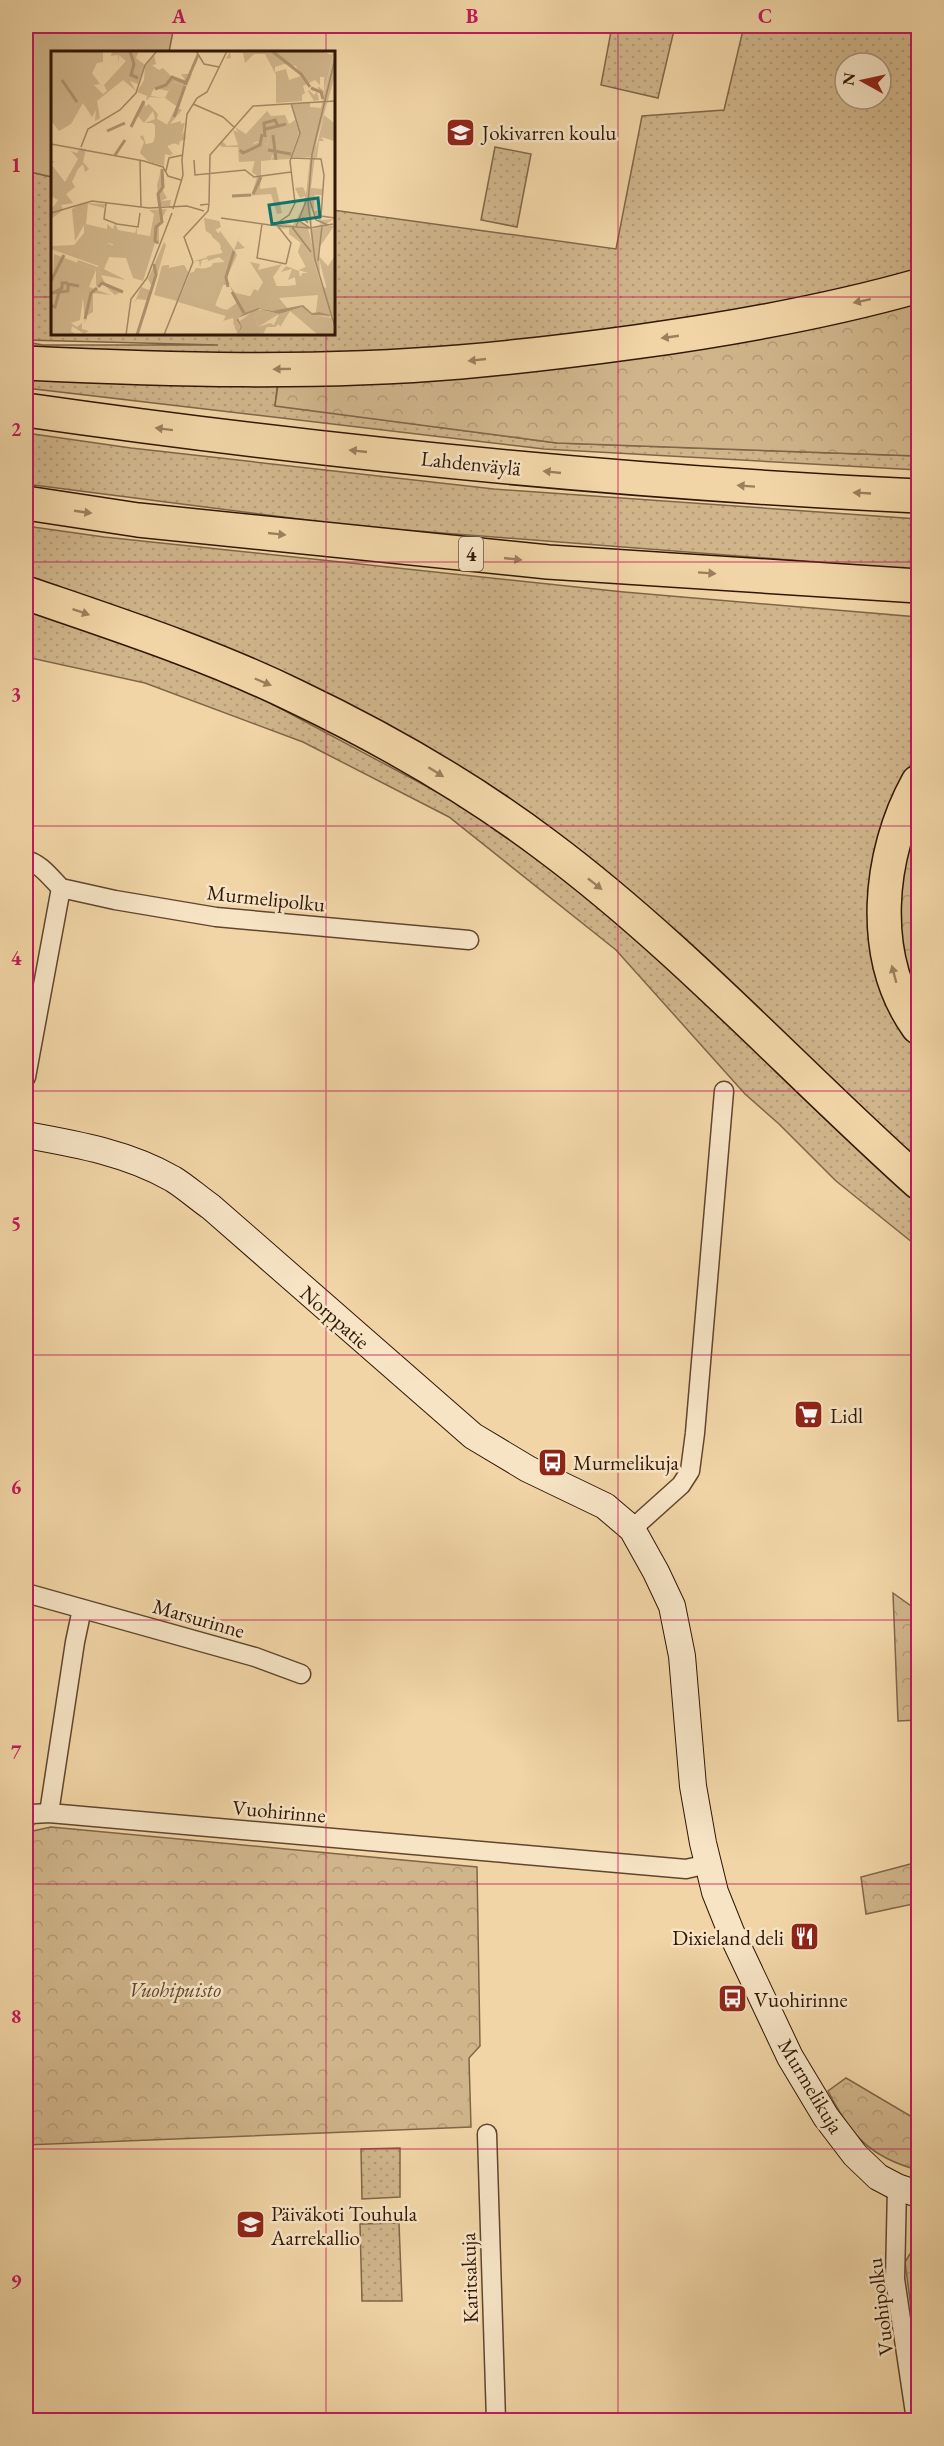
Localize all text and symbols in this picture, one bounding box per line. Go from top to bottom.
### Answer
text: A [171,3,187,29]
text: B [466,3,478,29]
text: C [758,3,772,29]
inset map [51,51,334,334]
north arrow [833,51,893,111]
text: N [837,71,860,87]
school or university icon: Jokivarren koulu [445,116,477,148]
place label: Jokivarren koulu [480,119,616,146]
text: 1 [11,152,21,178]
one-way arrow [852,297,871,306]
one-way arrow [661,332,680,342]
one-way arrow [467,355,486,365]
one-way arrow [273,364,292,373]
text: 2 [11,416,22,442]
one-way arrow [155,425,174,434]
street label: Lahdenväylä [420,444,523,482]
one-way arrow [349,446,368,456]
one-way arrow [542,467,561,477]
one-way arrow [737,482,756,491]
one-way arrow [852,489,871,498]
one-way arrow [74,507,93,516]
one-way arrow [268,529,287,539]
road number: 4 [459,537,483,571]
one-way arrow [503,554,522,564]
one-way arrow [698,568,717,577]
one-way arrow [72,608,90,617]
one-way arrow [254,677,272,687]
text: 3 [11,681,21,707]
one-way arrow [428,766,444,777]
one-way arrow [587,877,603,890]
street label: Murmelipolku [206,878,326,918]
text: 4 [11,945,22,971]
one-way arrow [888,965,898,983]
text: 5 [11,1210,21,1236]
street label: Norppatie [295,1279,375,1355]
supermarket icon: Lidl [793,1399,825,1431]
place label: Lidl [830,1402,863,1429]
bus stop icon: Murmelikuja [536,1446,568,1478]
place label: Murmelikuja [573,1449,679,1476]
text: 6 [11,1474,22,1500]
street label: Marsurinne [150,1592,248,1644]
text: 7 [11,1739,22,1765]
street label: Vuohirinne [231,1793,327,1829]
restaurant icon: Dixieland deli [789,1921,821,1953]
place label: Dixieland deli [672,1924,784,1951]
park label: Vuohipuisto [129,1976,221,2003]
bus stop icon: Vuohirinne [717,1983,749,2015]
place label: Vuohirinne [754,1986,848,2013]
text: 8 [11,2003,21,2029]
street label: Murmelikuja [772,2034,850,2139]
place label: Päiväkoti Touhula Aarrekallio [270,2200,418,2251]
school or university icon: Päiväkoti Touhula Aarrekallio [234,2209,266,2241]
street label: Karitsakuja [454,2232,484,2324]
street label: Vuohipolku [861,2257,899,2357]
text: 9 [11,2268,22,2294]

